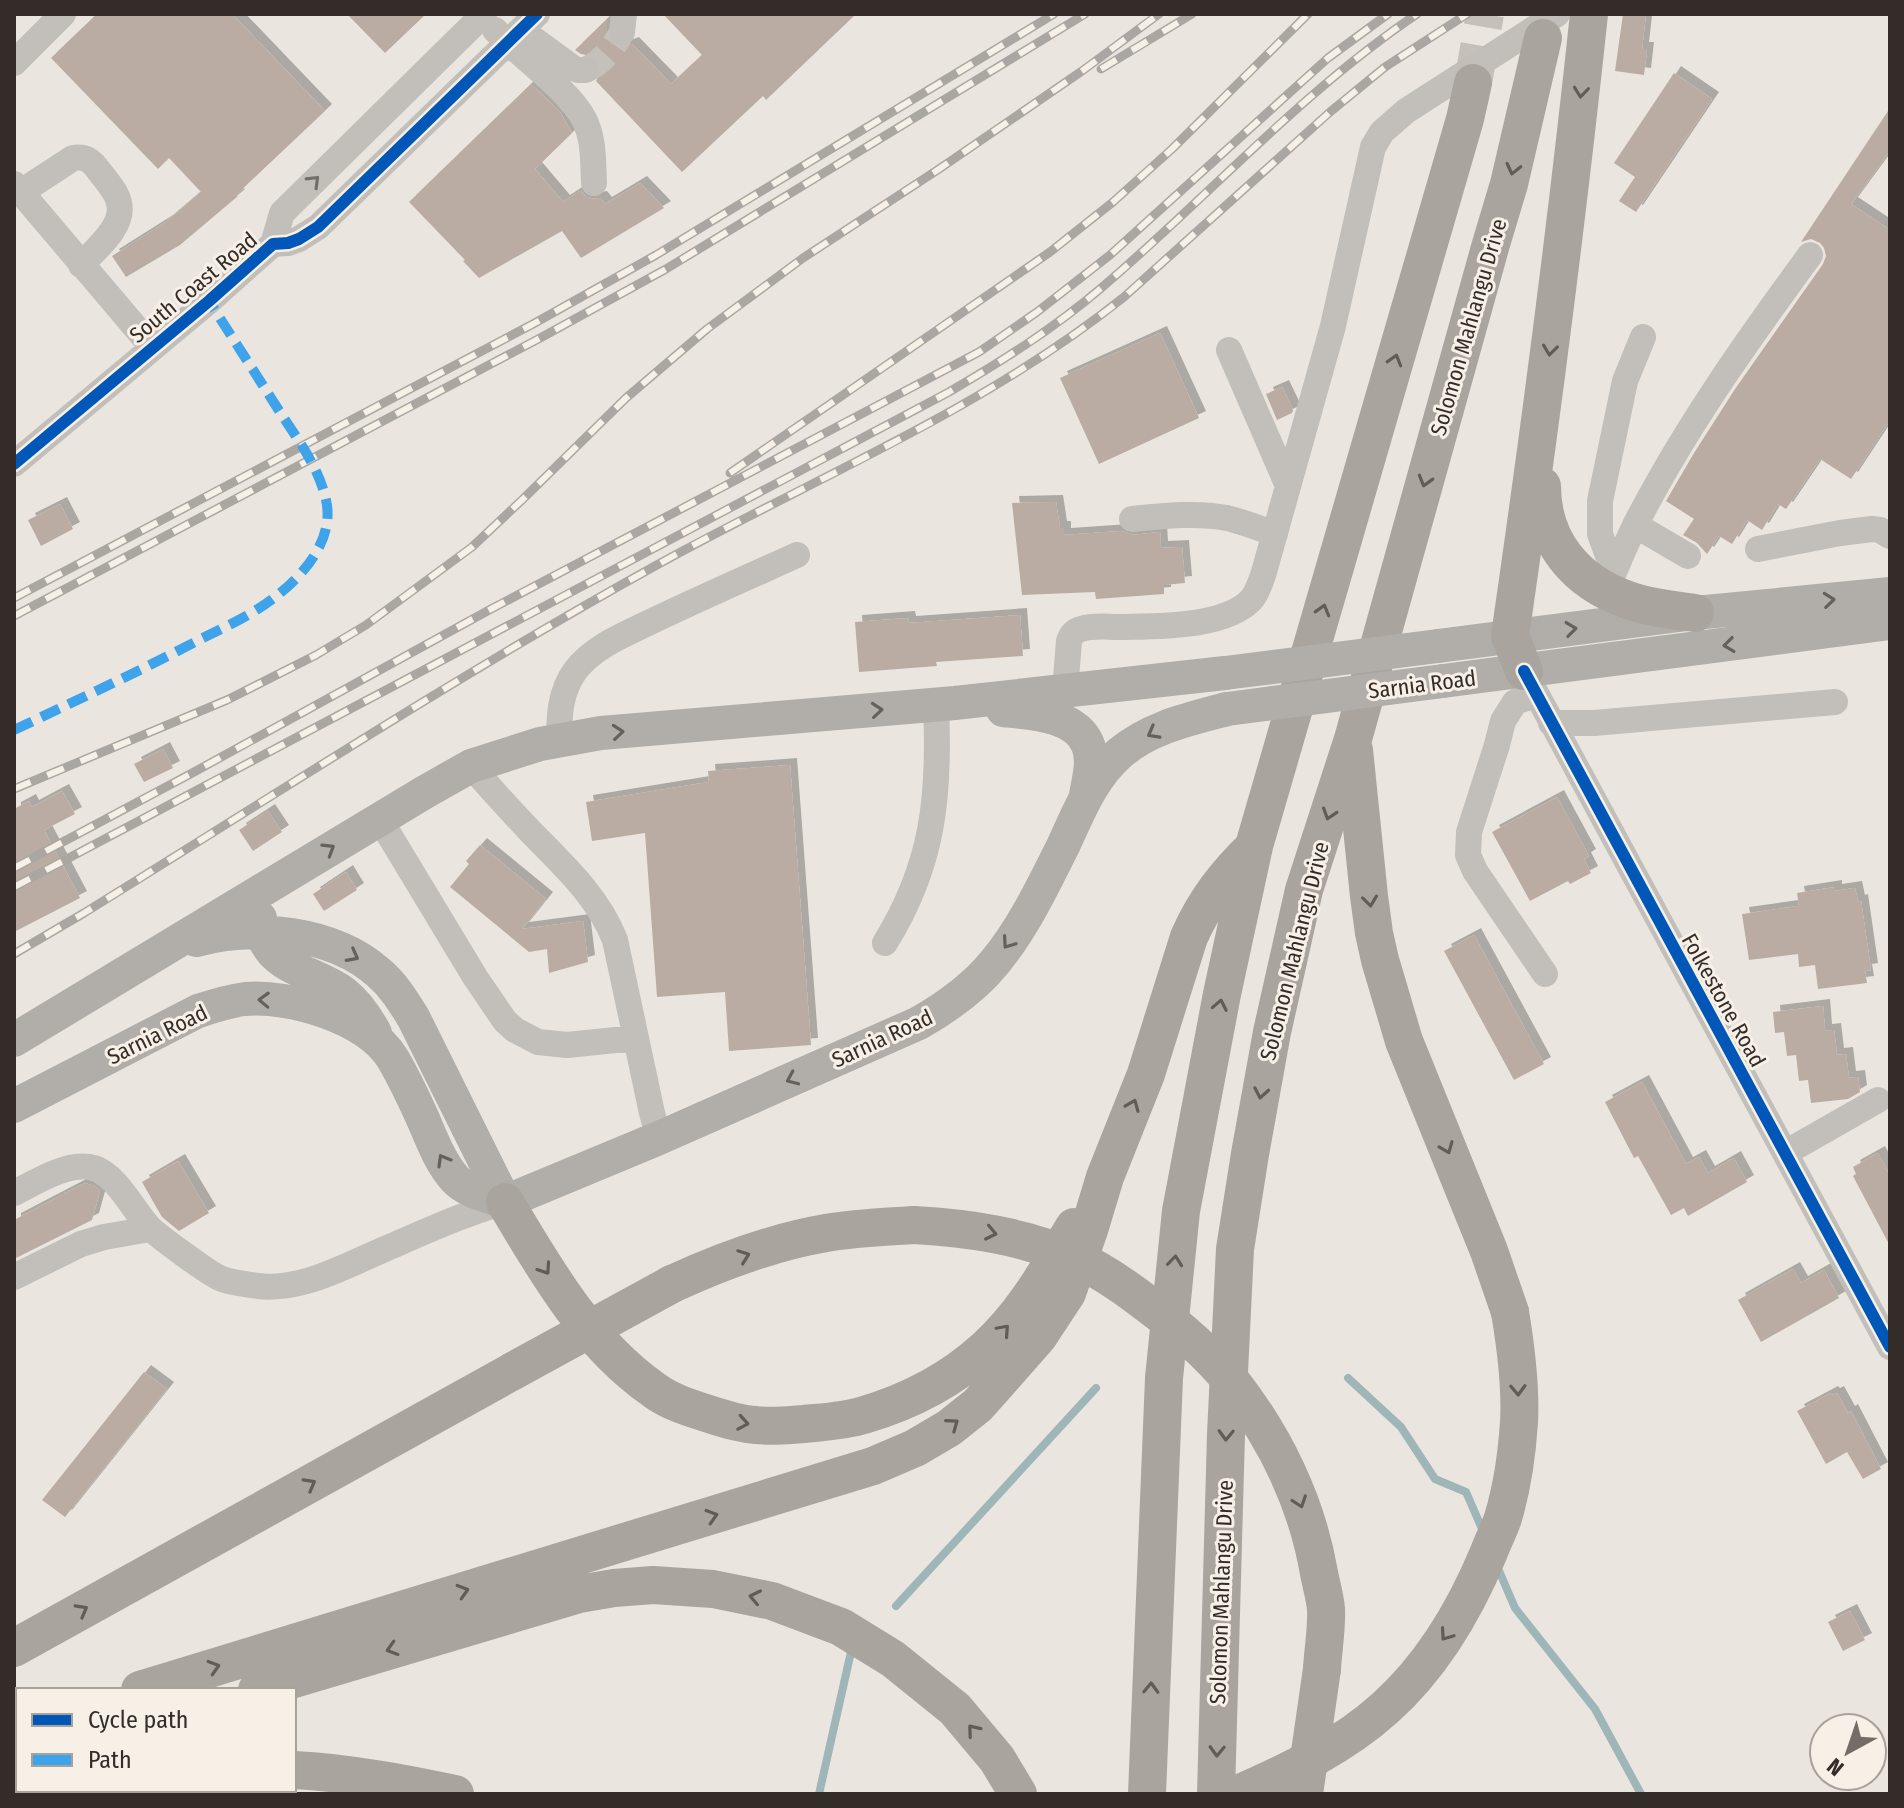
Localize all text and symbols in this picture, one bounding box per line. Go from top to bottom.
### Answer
one-way arrow [1572,86,1589,99]
one-way arrow [1505,161,1522,175]
one-way arrow [305,176,319,191]
street label: Solomon Mahlangu Drive [1425,216,1512,439]
street label: South Coast Road [124,226,263,349]
one-way arrow [1542,343,1559,357]
one-way arrow [1386,354,1402,368]
one-way arrow [1417,473,1434,487]
one-way arrow [1823,591,1836,608]
one-way arrow [1314,604,1330,618]
one-way arrow [1565,620,1578,637]
one-way arrow [1723,636,1736,653]
street label: Sarnia Road [1367,665,1477,704]
one-way arrow [871,702,884,719]
one-way arrow [1147,723,1162,739]
one-way arrow [612,724,625,741]
one-way arrow [1322,806,1338,820]
street label: Solomon Mahlangu Drive [1254,839,1335,1063]
one-way arrow [320,843,335,858]
one-way arrow [1361,894,1378,907]
street label: Folkestone Road [1676,929,1771,1072]
one-way arrow [1003,934,1018,948]
one-way arrow [344,946,359,962]
one-way arrow [257,991,269,1008]
street label: Sarnia Road [103,999,212,1070]
one-way arrow [1211,999,1228,1012]
street label: Sarnia Road [828,1003,937,1074]
one-way arrow [786,1070,800,1086]
one-way arrow [1253,1086,1270,1100]
one-way arrow [1124,1099,1140,1113]
one-way arrow [1437,1140,1454,1154]
one-way arrow [437,1154,453,1169]
one-way arrow [984,1224,997,1241]
one-way arrow [737,1249,751,1266]
one-way arrow [1166,1254,1183,1268]
one-way arrow [535,1260,550,1274]
one-way arrow [994,1324,1009,1339]
one-way arrow [1509,1384,1526,1397]
one-way arrow [737,1413,750,1430]
one-way arrow [945,1419,959,1434]
one-way arrow [1218,1429,1235,1442]
one-way arrow [301,1478,315,1494]
street label: Solomon Mahlangu Drive [1204,1479,1239,1705]
one-way arrow [1291,1495,1307,1509]
one-way arrow [704,1509,718,1525]
one-way arrow [456,1584,469,1600]
one-way arrow [748,1590,761,1607]
one-way arrow [73,1604,88,1620]
one-way arrow [1441,1626,1456,1640]
one-way arrow [386,1640,400,1656]
one-way arrow [207,1660,221,1676]
one-way arrow [1142,1681,1159,1694]
legend [16,1688,296,1792]
text: Cycle path [88,1706,188,1734]
north arrow [1808,1712,1888,1792]
one-way arrow [968,1725,983,1740]
one-way arrow [1208,1745,1225,1758]
text: Path [88,1746,132,1774]
text: N [1822,1752,1849,1782]

